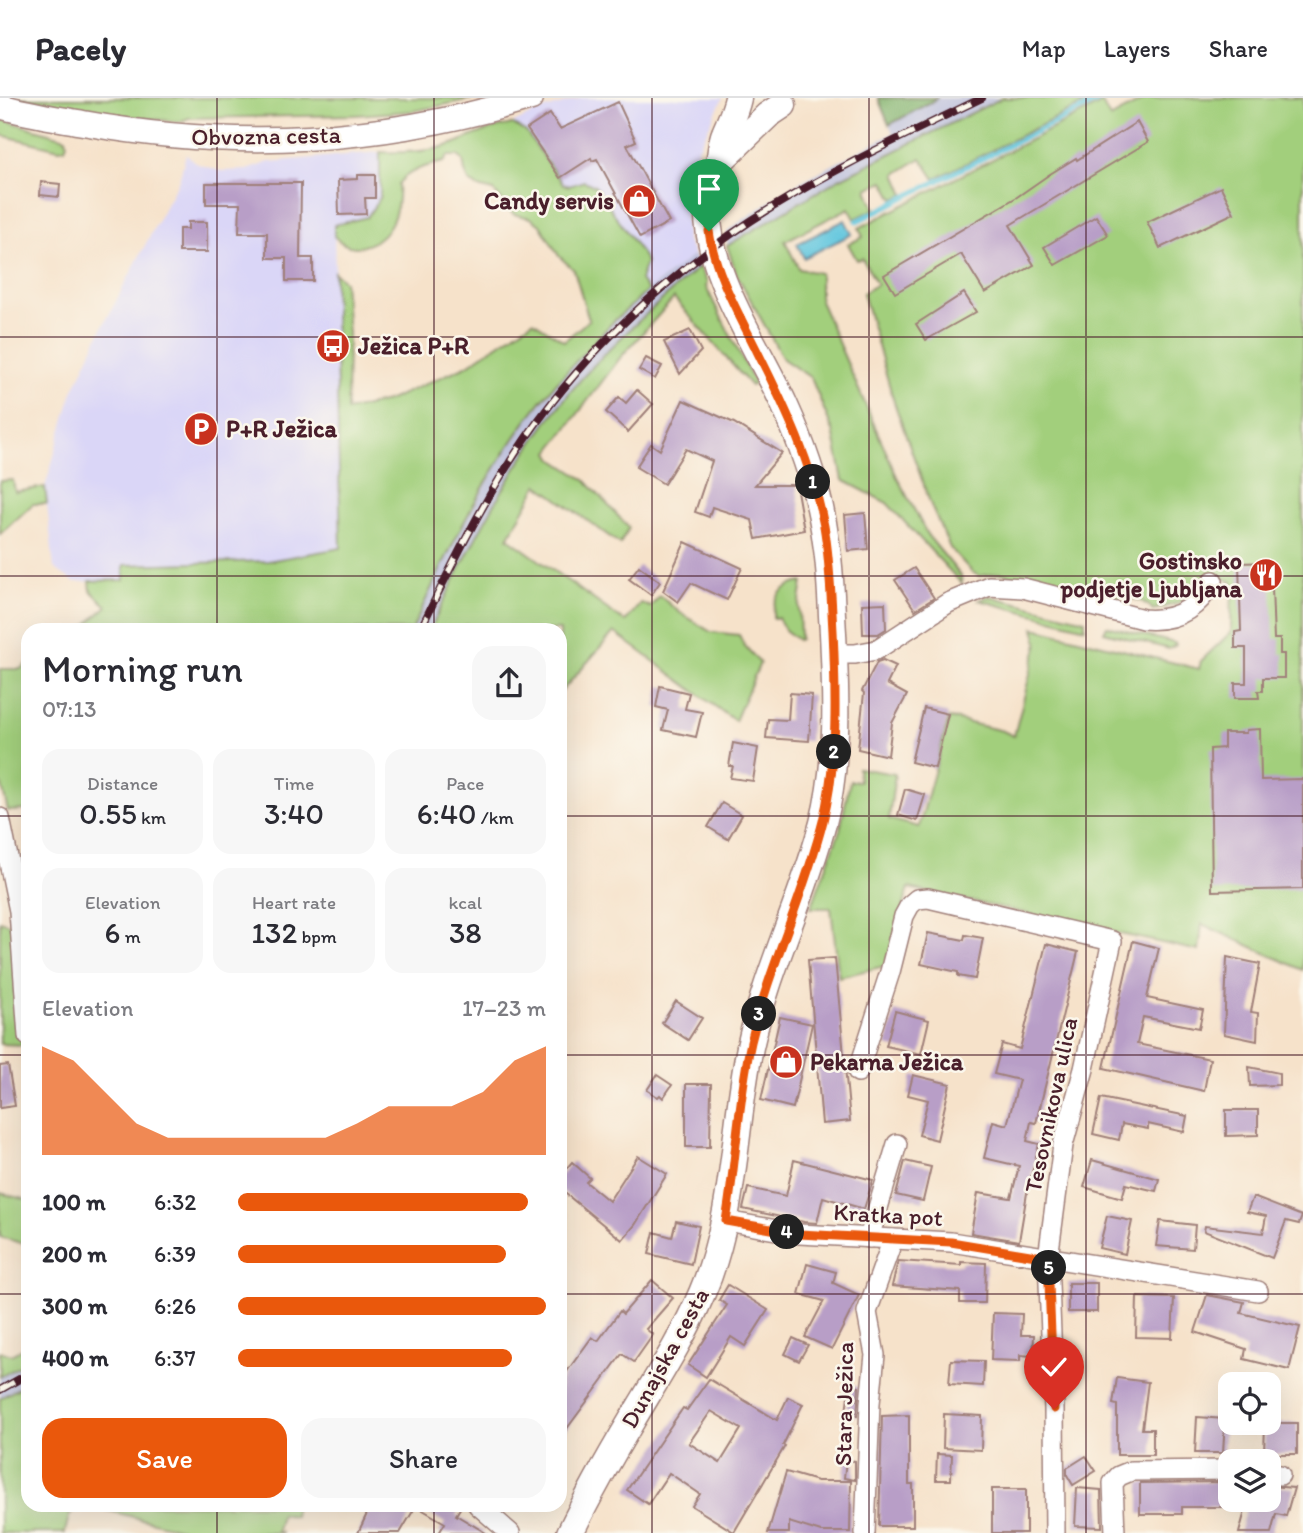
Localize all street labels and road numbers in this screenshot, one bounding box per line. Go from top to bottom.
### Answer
street label: Obvozna cesta [191,120,342,151]
street label: Tesovnikova ulica [1018,1014,1083,1195]
street label: Kratka pot [833,1197,944,1232]
street label: Dunajska cesta [614,1283,715,1433]
street label: Stara Ježica [828,1341,859,1466]

